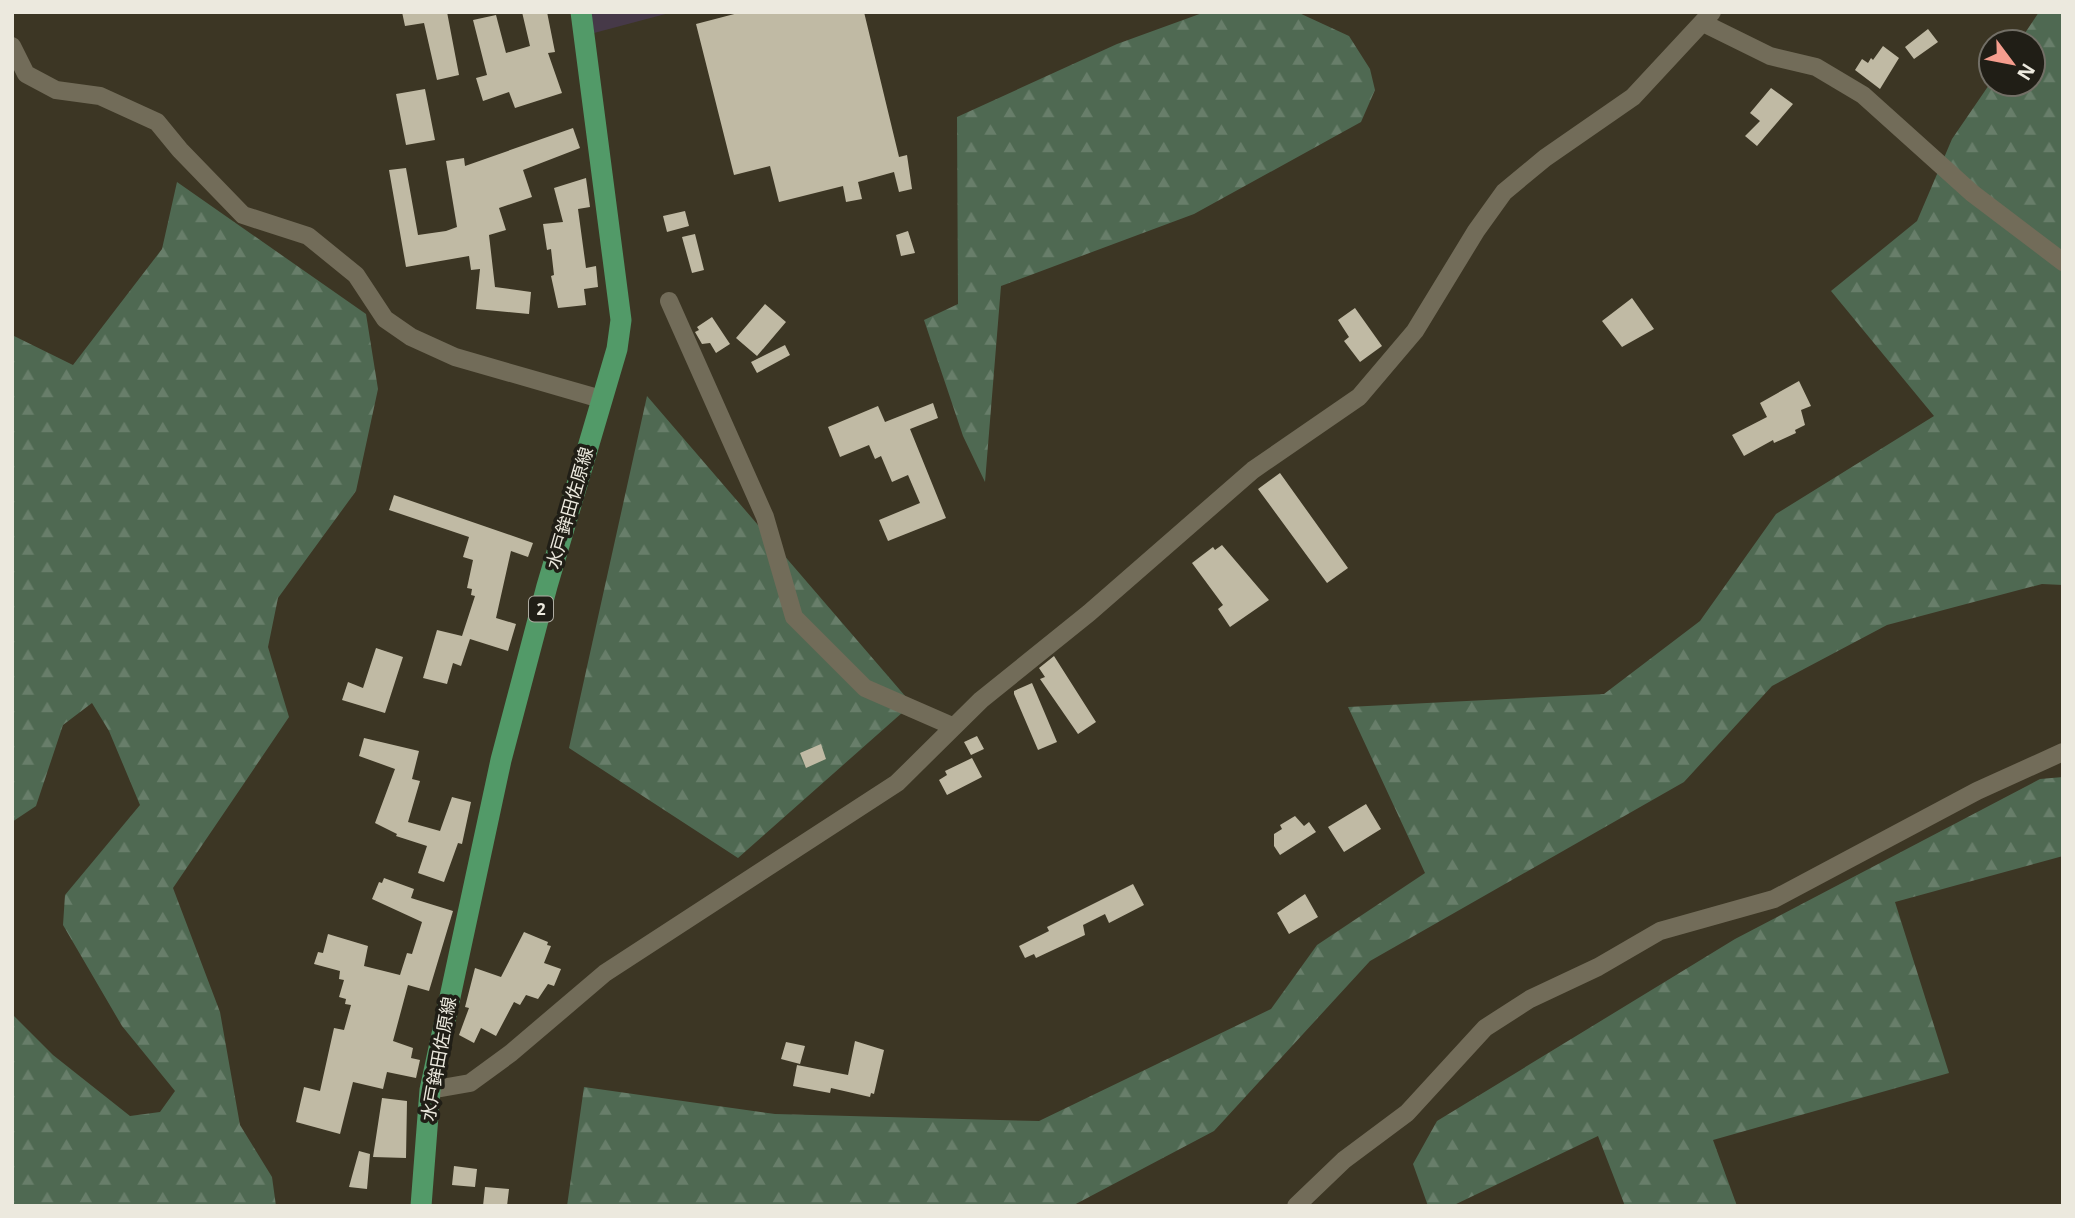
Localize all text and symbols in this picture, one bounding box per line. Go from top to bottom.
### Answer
north arrow [1977,28,2047,98]
text: N [2011,59,2042,85]
street label: 水戸鉾田佐原線 [540,444,598,572]
road number: 2 [529,596,553,622]
street label: 水戸鉾田佐原線 [415,995,461,1123]

